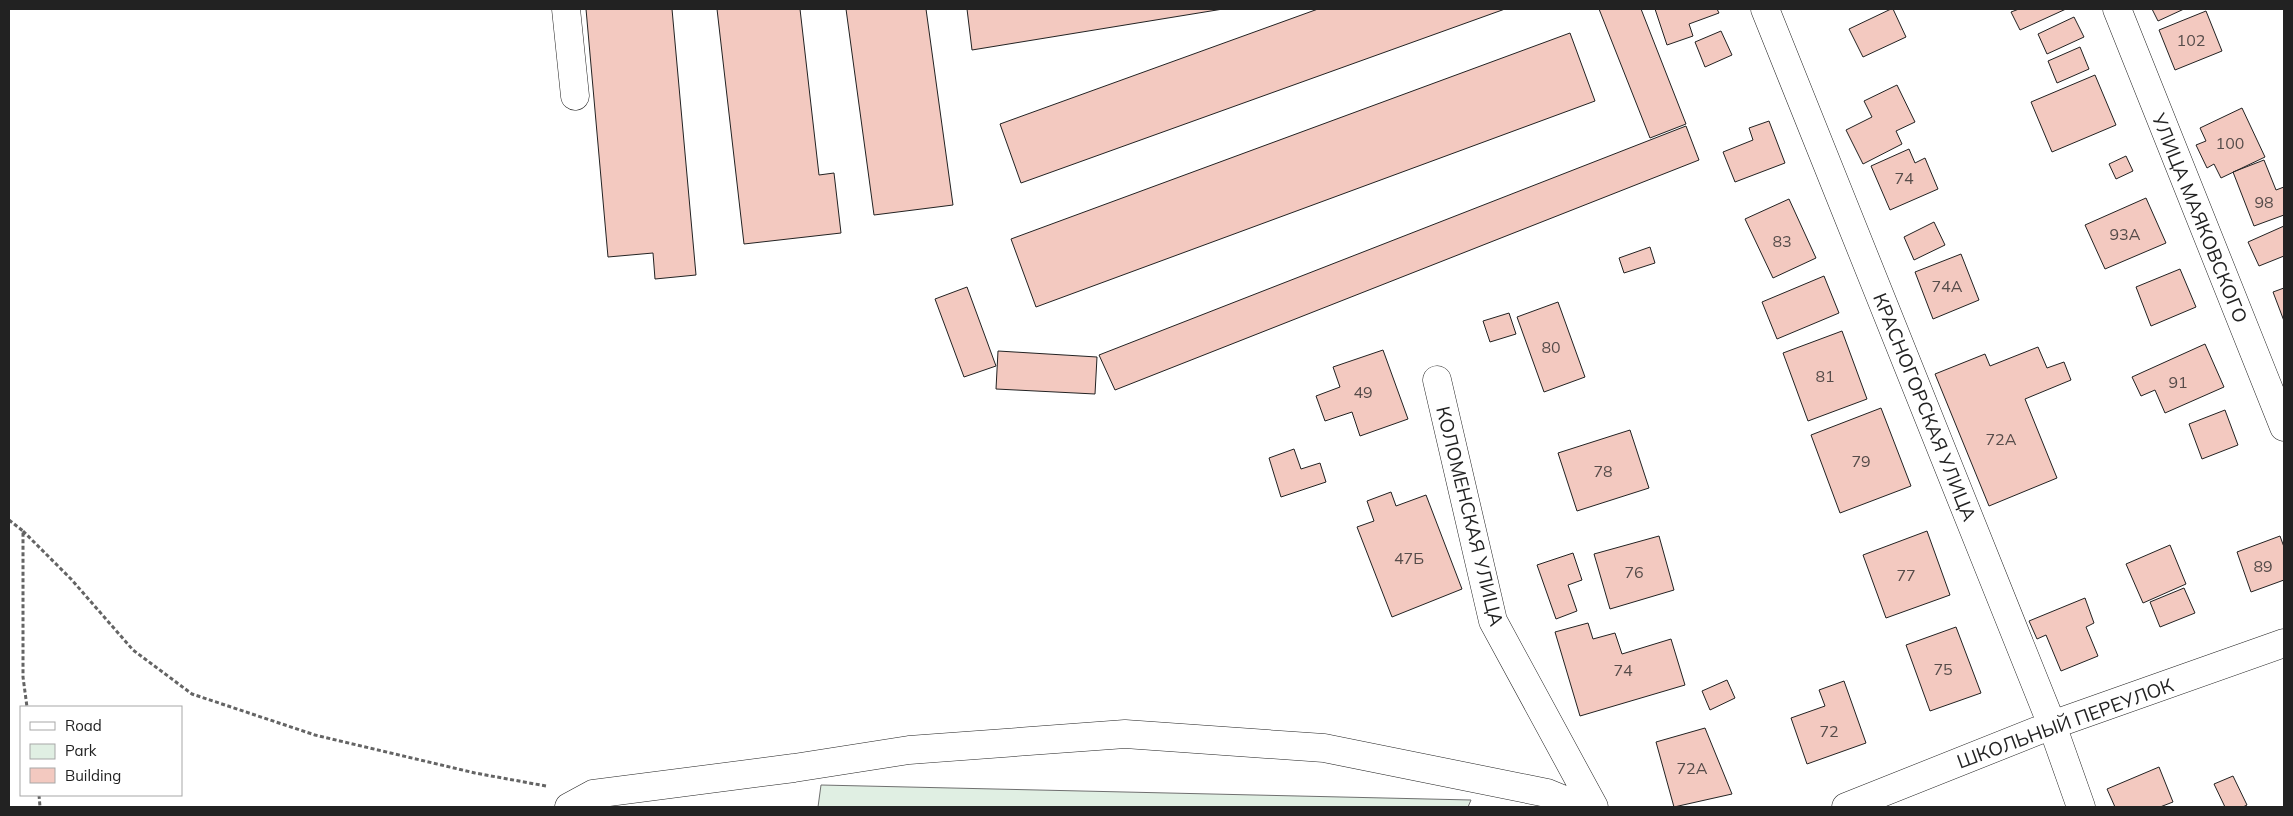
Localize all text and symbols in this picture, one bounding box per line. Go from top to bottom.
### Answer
house number: 102 [2177,30,2205,50]
street label: УЛИЦА МАЯКОВСКОГО [2147,109,2253,326]
house number: 100 [2216,133,2244,153]
house number: 74 [1894,168,1914,188]
house number: 98 [2254,192,2274,212]
house number: 93А [2110,224,2141,244]
house number: 83 [1772,231,1792,251]
house number: 74А [1932,276,1963,296]
street label: КРАСНОГОРСКАЯ УЛИЦА [1868,289,1982,525]
house number: 80 [1541,337,1561,357]
house number: 81 [1815,366,1835,386]
house number: 91 [2168,372,2188,392]
house number: 49 [1353,382,1373,402]
street label: КОЛОМЕНСКАЯ УЛИЦА [1431,404,1509,629]
house number: 72А [1986,429,2017,449]
house number: 79 [1851,451,1871,471]
house number: 78 [1593,461,1613,481]
house number: 47Б [1394,548,1424,568]
house number: 89 [2253,556,2273,576]
house number: 76 [1624,562,1644,582]
house number: 77 [1896,565,1916,585]
house number: 75 [1933,659,1953,679]
house number: 74 [1613,660,1633,680]
street label: ШКОЛЬНЫЙ ПЕРЕУЛОК [1953,672,2177,773]
legend [20,706,182,796]
text: Road [65,716,102,735]
house number: 72 [1819,721,1839,741]
text: Park [65,741,97,760]
house number: 72А [1677,758,1708,778]
text: Building [65,766,121,785]

